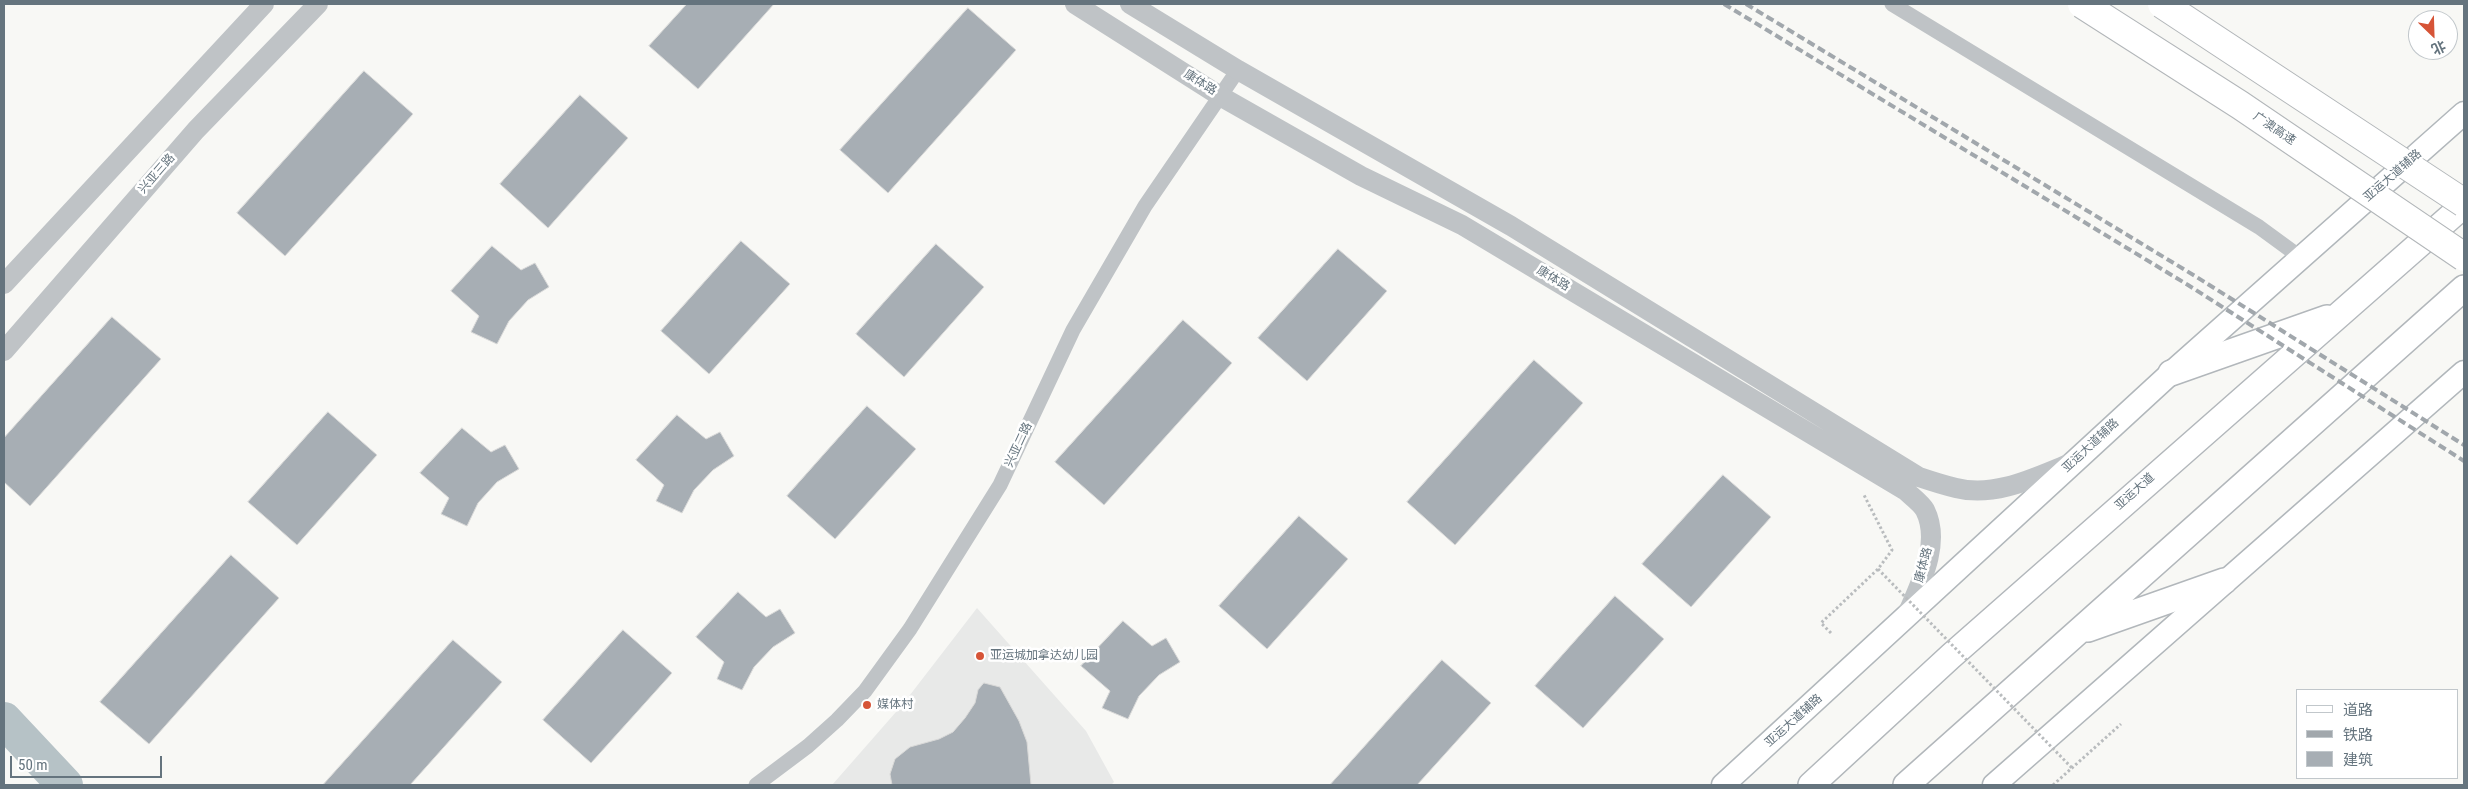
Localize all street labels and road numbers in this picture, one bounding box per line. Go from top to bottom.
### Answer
street label: 康体路 [1181,67,1219,99]
street label: 广澳高速 [2250,110,2298,148]
street label: 亚运大道辅路 [2361,147,2425,205]
street label: 兴亚三路 [136,151,178,197]
street label: 康体路 [1534,264,1572,294]
street label: 亚运大道辅路 [2060,416,2122,476]
street label: 兴亚二路 [1002,420,1036,470]
street label: 亚运大道 [2112,471,2158,513]
street label: 康体路 [1912,546,1936,584]
street label: 亚运大道辅路 [1762,692,1826,750]

